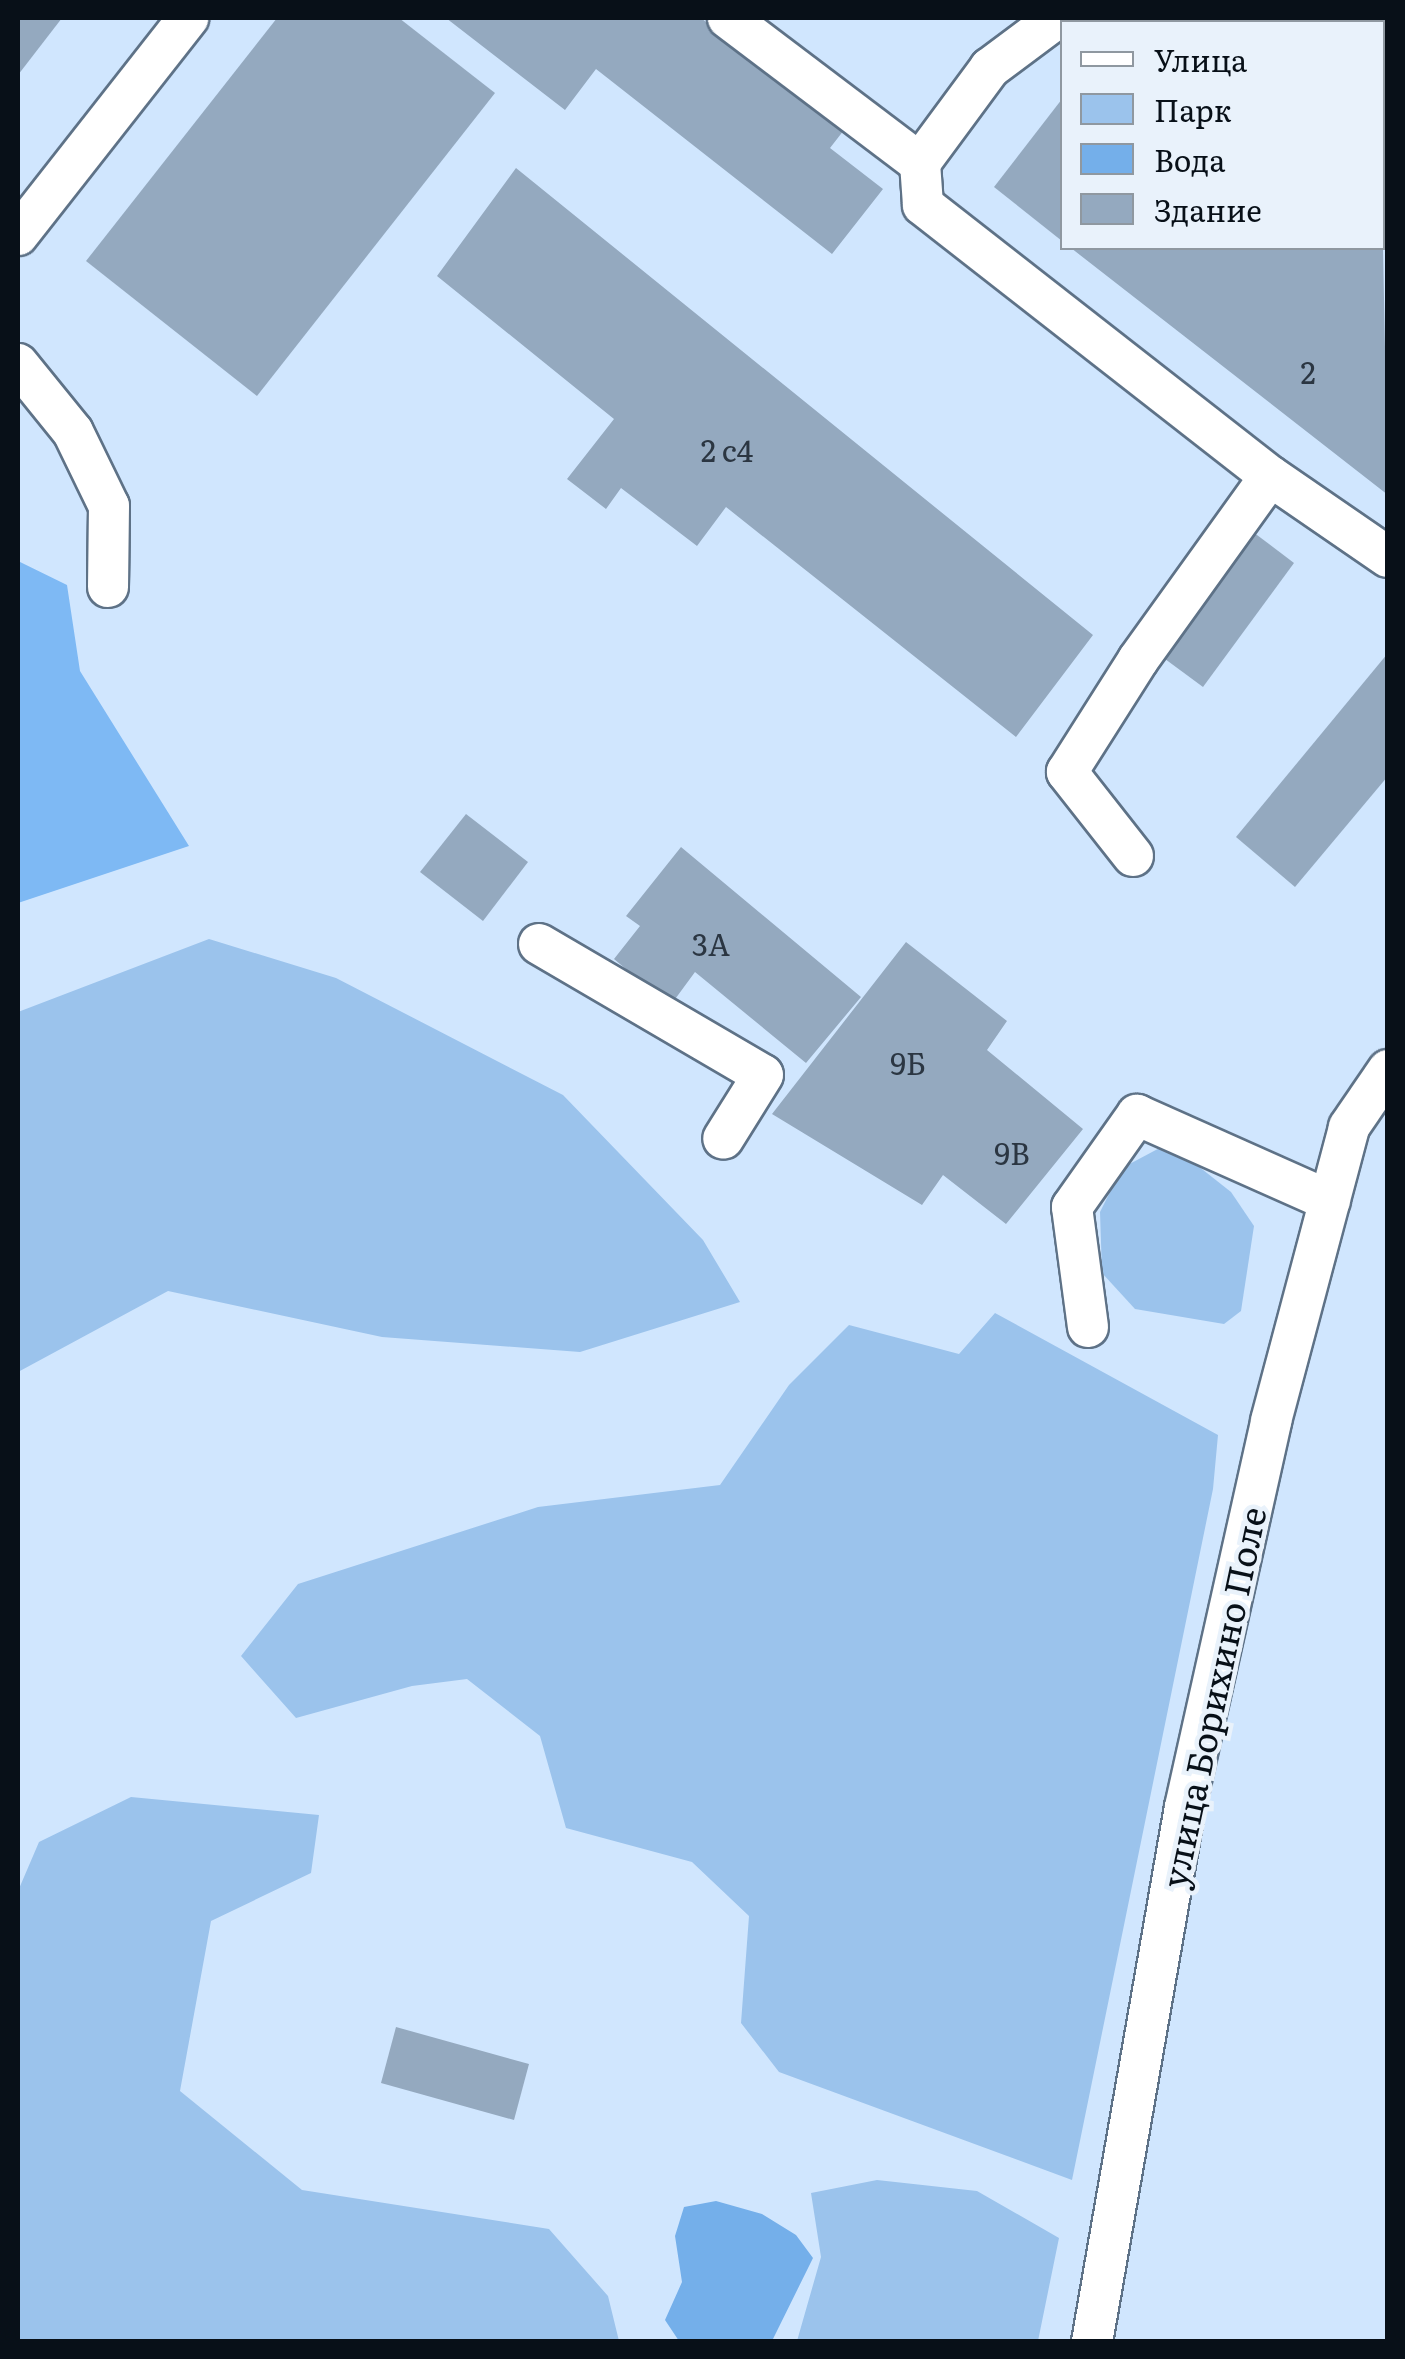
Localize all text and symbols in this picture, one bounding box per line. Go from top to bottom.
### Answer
legend [1060,20,1385,250]
text: Улица [1154,37,1247,81]
text: Парк [1154,87,1232,131]
text: Вода [1154,137,1225,181]
text: Здание [1154,187,1262,231]
house number: 2 [1300,353,1316,389]
house number: 2 с4 [701,431,753,467]
house number: 3А [692,925,730,961]
house number: 9Б [890,1044,926,1080]
house number: 9В [994,1134,1030,1170]
street label: улица Борихино Поле [1151,1503,1273,1891]

